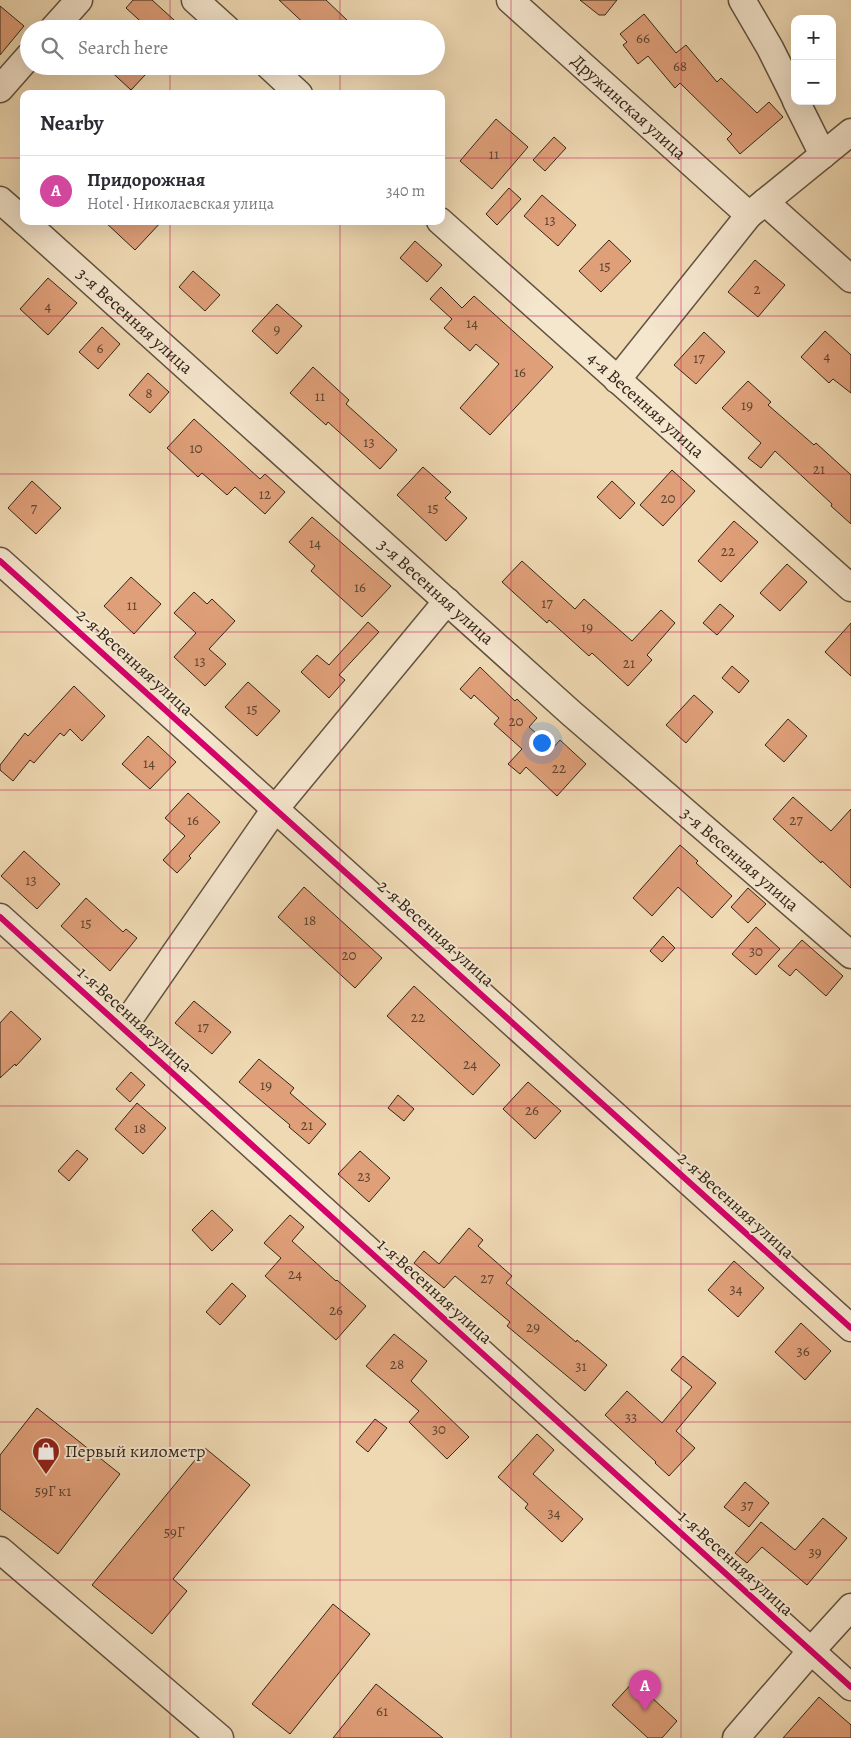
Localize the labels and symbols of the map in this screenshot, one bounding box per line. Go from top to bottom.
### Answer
house number: 66 [636,28,650,48]
street label: Дружинская улица [566,49,692,165]
house number: 68 [673,56,687,76]
house number: 11 [489,144,499,164]
house number: 13 [544,210,556,230]
house number: 15 [599,256,611,276]
street label: 3-я Весенняя улица [71,262,199,380]
house number: 2 [753,279,761,299]
house number: 4 [45,296,52,316]
house number: 14 [466,313,478,333]
house number: 9 [274,319,281,339]
house number: 6 [97,338,104,358]
street label: 4-я Весенняя улица [582,346,710,464]
house number: 4 [824,346,831,366]
house number: 17 [693,348,705,368]
house number: 16 [514,362,526,382]
house number: 8 [145,383,153,403]
house number: 11 [315,386,325,406]
house number: 19 [741,395,753,415]
house number: 13 [363,432,375,452]
house number: 10 [189,438,203,458]
house number: 21 [813,459,825,479]
house number: 12 [259,484,271,504]
house number: 20 [660,488,676,508]
house number: 7 [31,498,38,518]
house number: 15 [427,498,439,518]
house number: 14 [309,533,321,553]
street label: 3-я Весенняя улица [373,533,500,651]
house number: 22 [721,541,735,561]
house number: 16 [354,577,366,597]
house number: 17 [541,593,553,613]
house number: 11 [127,595,137,615]
street label: 2-я Весенняя улица [71,603,199,721]
house number: 19 [581,617,593,637]
house number: 13 [194,651,206,671]
house number: 21 [623,653,635,673]
house number: 15 [246,699,258,719]
house number: 20 [508,711,524,731]
your location [529,730,555,756]
house number: 14 [143,753,155,773]
house number: 22 [552,758,566,778]
street label: 3-я Весенняя улица [676,801,805,917]
house number: 16 [187,810,199,830]
house number: 27 [789,810,803,830]
house number: 13 [25,870,37,890]
street label: 2-я Весенняя улица [372,874,500,992]
house number: 18 [304,910,316,930]
house number: 15 [80,913,92,933]
house number: 30 [749,941,763,961]
house number: 20 [341,945,357,965]
street label: 1-я Весенняя улица [72,961,198,1078]
house number: 22 [411,1007,425,1027]
house number: 17 [197,1017,209,1037]
house number: 24 [463,1054,477,1074]
house number: 19 [260,1075,272,1095]
house number: 26 [525,1100,539,1120]
house number: 21 [301,1115,313,1135]
house number: 18 [134,1118,146,1138]
street label: 2-я Весенняя улица [672,1146,800,1264]
house number: 23 [357,1166,371,1186]
street label: 1-я Весенняя улица [372,1233,498,1350]
house number: 24 [288,1264,302,1284]
house number: 27 [480,1268,494,1288]
house number: 34 [729,1279,743,1299]
house number: 26 [329,1300,343,1320]
house number: 29 [526,1317,540,1337]
house number: 36 [796,1341,810,1361]
house number: 28 [390,1354,404,1374]
house number: 31 [575,1356,587,1376]
house number: 33 [625,1407,637,1427]
house number: 30 [432,1419,446,1439]
shop icon: Первый километр [31,1436,61,1475]
place label: Первый километр [65,1439,205,1463]
house number: 59Г к1 [35,1481,71,1501]
house number: 37 [741,1495,754,1515]
house number: 34 [547,1503,561,1523]
street label: 1-я Весенняя улица [673,1505,799,1622]
house number: 59Г [164,1522,185,1542]
house number: 39 [808,1542,822,1562]
pin: A [629,1670,661,1711]
house number: 61 [376,1701,388,1721]

